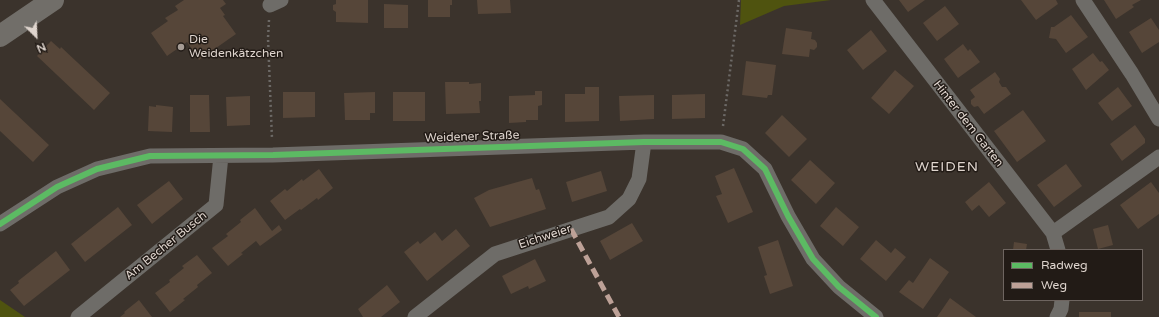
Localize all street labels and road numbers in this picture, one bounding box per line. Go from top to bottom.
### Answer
street label: Hinter dem Garten [930,78,1006,170]
street label: Weidener Straße [424,128,520,146]
street label: Am Becher Busch [122,209,210,283]
street label: Eichweier [517,222,573,252]

